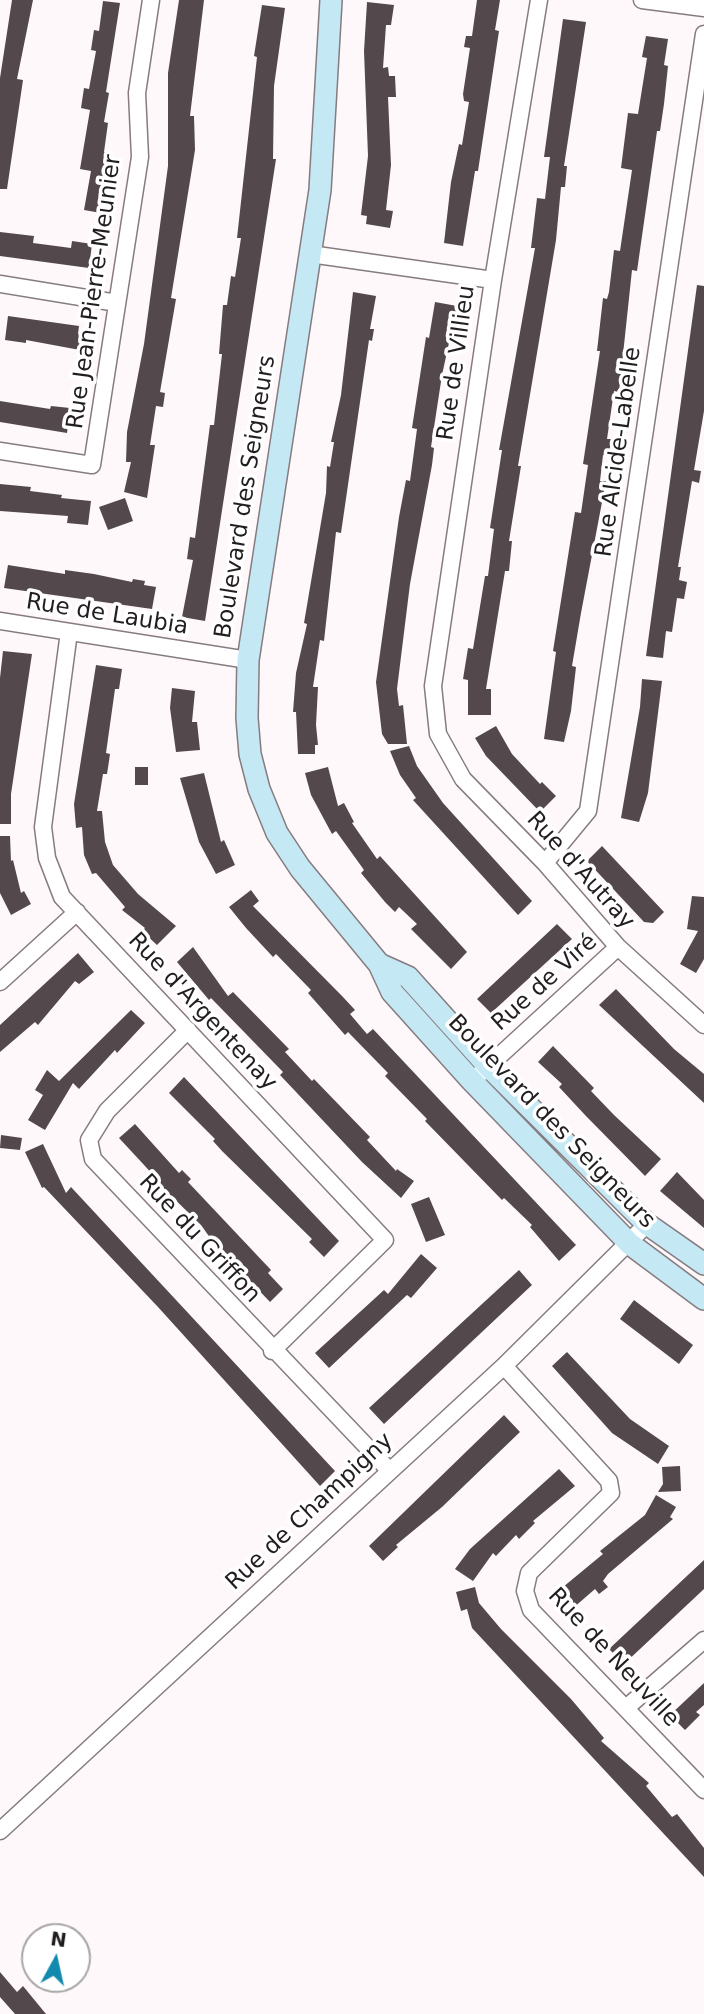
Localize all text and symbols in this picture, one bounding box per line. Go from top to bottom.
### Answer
street label: Rue Jean-Pierre-Meunier [62,153,128,431]
street label: Rue de Villieu [432,284,482,442]
street label: Rue Alcide-Labelle [591,345,647,559]
street label: Boulevard des Seigneurs [210,354,282,640]
street label: Rue de Laubia [24,589,190,641]
street label: Rue d'Autray [520,807,640,935]
street label: Rue d'Argentenay [122,927,282,1097]
street label: Rue de Viré [487,929,603,1037]
street label: Boulevard des Seigneurs [442,1009,660,1235]
street label: Rue du Griffon [132,1169,266,1309]
street label: Rue de Champigny [221,1428,399,1596]
street label: Rue de Neuville [542,1583,684,1733]
north arrow [21,1923,91,1993]
text: N [49,1927,68,1951]

